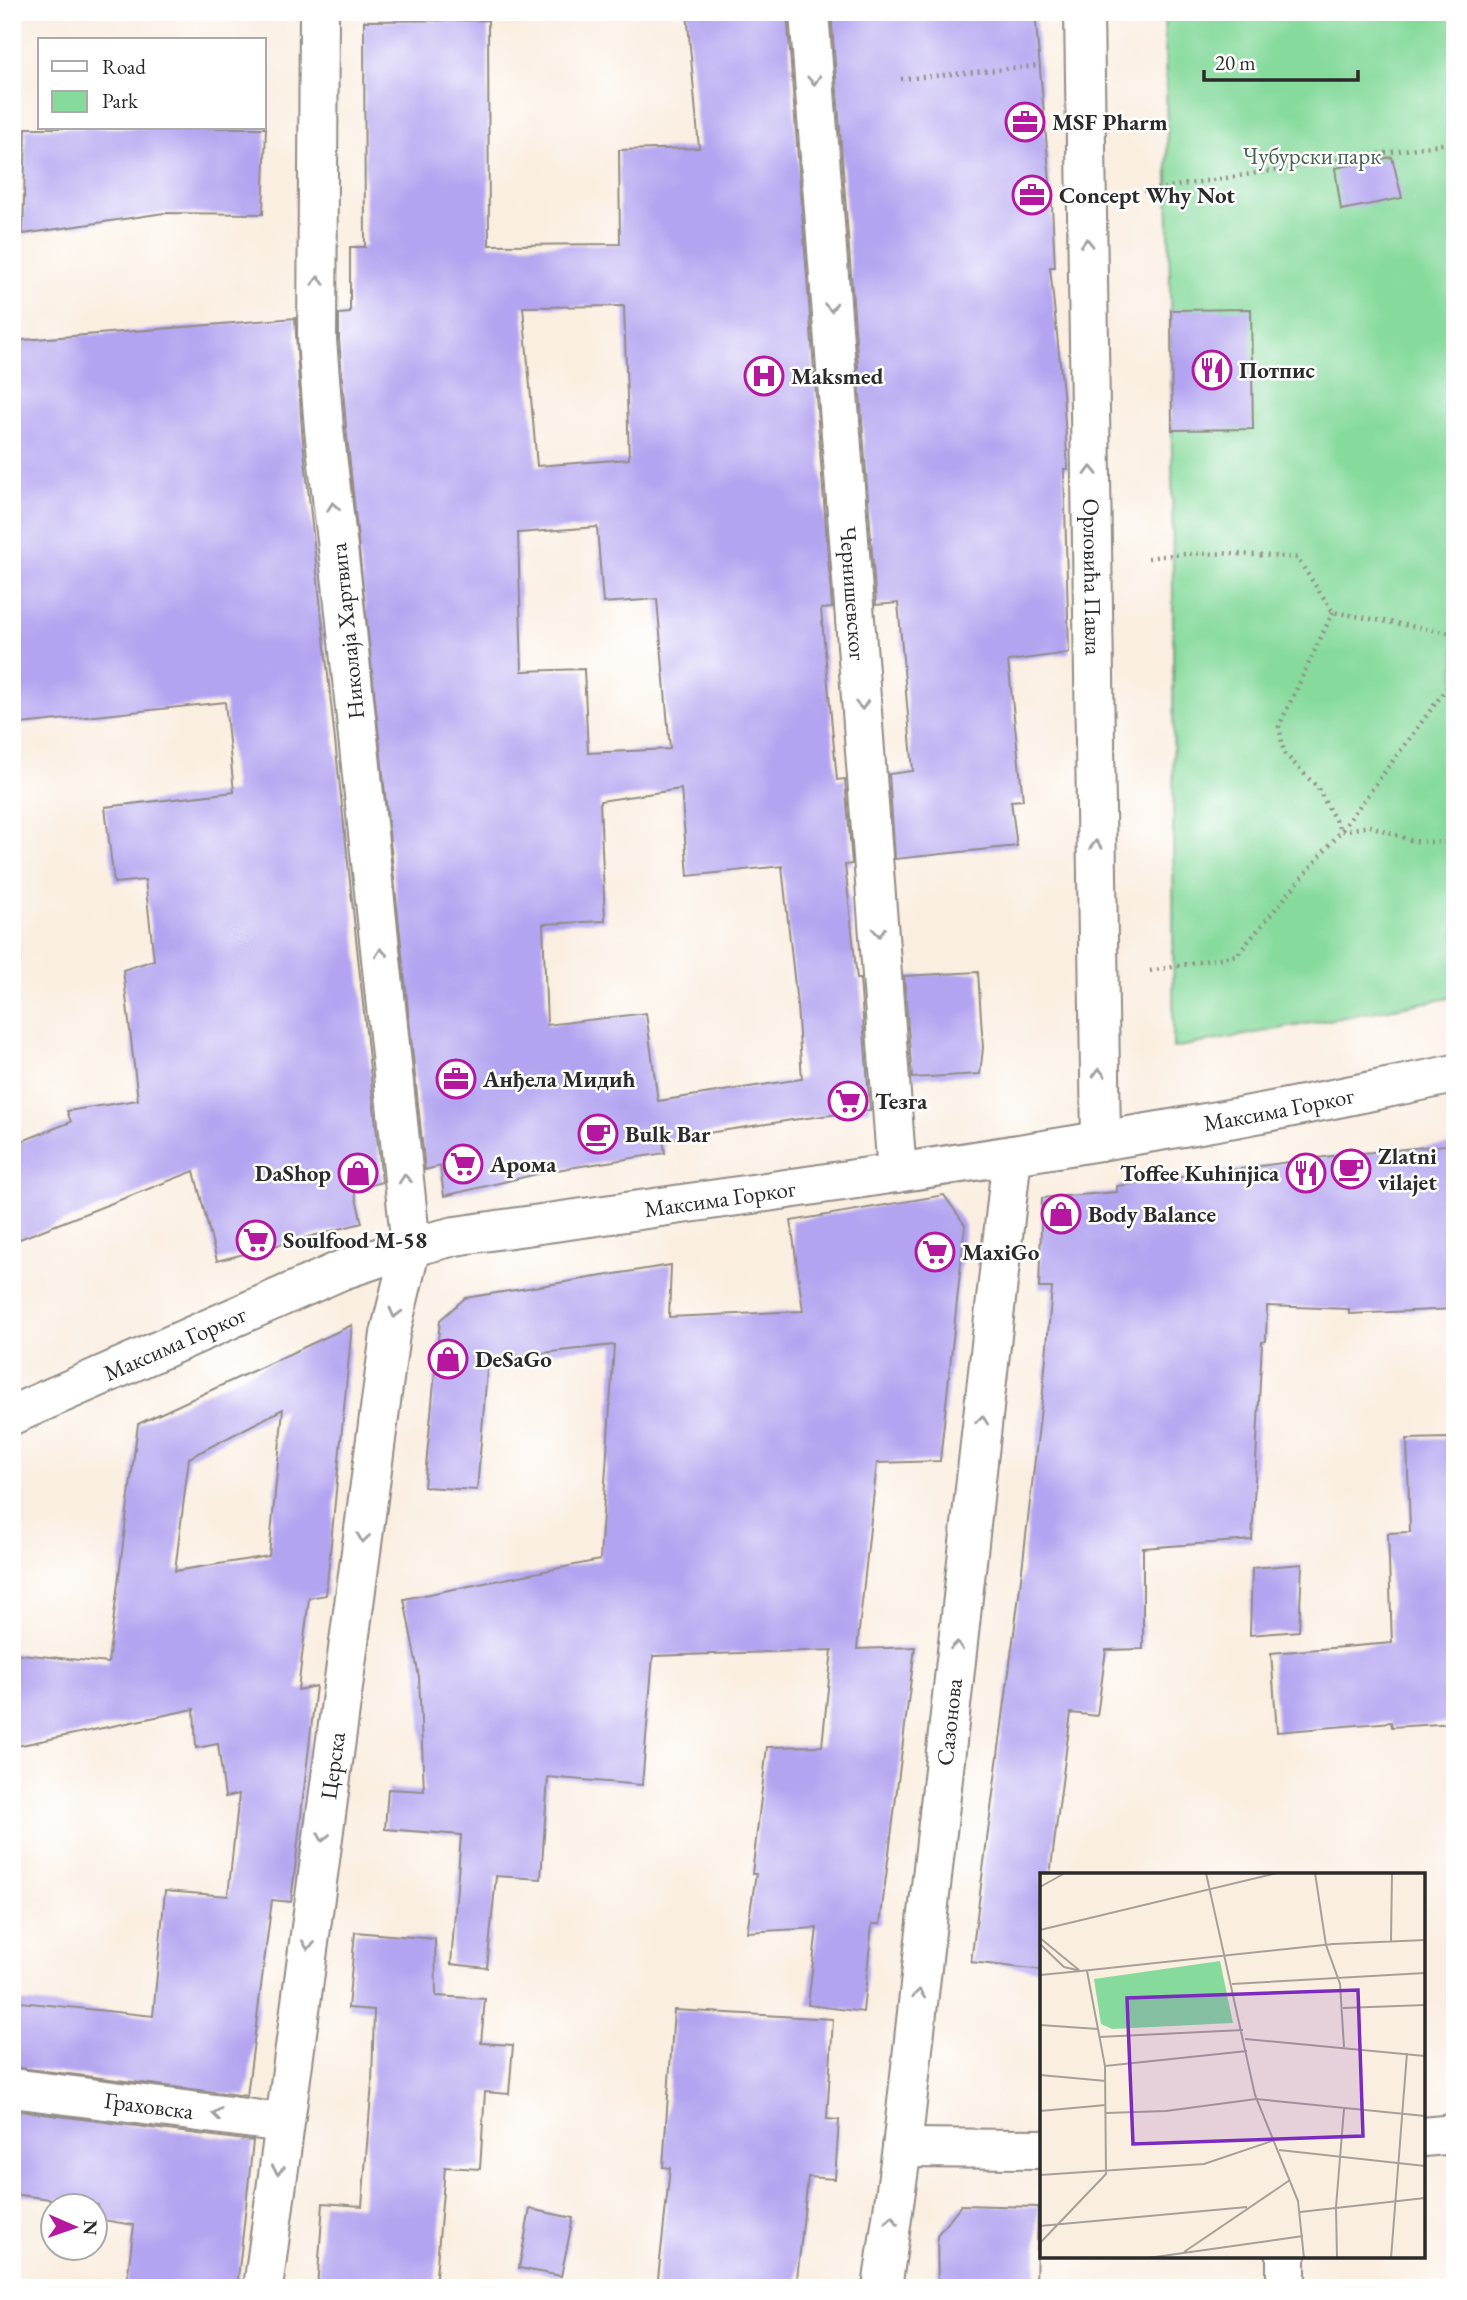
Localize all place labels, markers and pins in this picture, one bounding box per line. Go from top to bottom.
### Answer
office icon: MSF Pharm [1004,101,1046,143]
place label: MSF Pharm [1052,107,1168,137]
office icon: Concept Why Not [1011,174,1053,216]
place label: Concept Why Not [1059,180,1235,210]
restaurant icon: Потпис [1191,349,1233,391]
hospital icon: Maksmed [743,355,785,397]
place label: Потпис [1239,355,1316,385]
place label: Maksmed [791,361,884,391]
office icon: Анђела Мидић [435,1058,477,1100]
place label: Анђела Мидић [482,1064,636,1094]
supermarket icon: Тезга [827,1080,869,1122]
place label: Тезга [875,1086,928,1116]
cafe icon: Bulk Bar [577,1113,619,1155]
place label: Bulk Bar [625,1119,711,1149]
place label: Zlatni vilajet [1378,1141,1437,1197]
supermarket icon: Арома [442,1143,484,1185]
cafe icon: Zlatni vilajet [1330,1148,1372,1190]
place label: Арома [489,1149,557,1179]
shop icon: DaShop [337,1152,379,1194]
restaurant icon: Toffee Kuhinjica [1285,1152,1327,1194]
place label: DaShop [255,1158,331,1188]
place label: Toffee Kuhinjica [1120,1158,1280,1188]
shop icon: Body Balance [1040,1193,1082,1235]
place label: Body Balance [1088,1199,1216,1229]
supermarket icon: Soulfood M-58 [235,1219,277,1261]
place label: Soulfood M-58 [283,1225,427,1255]
supermarket icon: MaxiGo [914,1231,956,1273]
place label: MaxiGo [962,1237,1040,1267]
shop icon: DeSaGo [427,1338,469,1380]
place label: DeSaGo [475,1344,552,1374]

